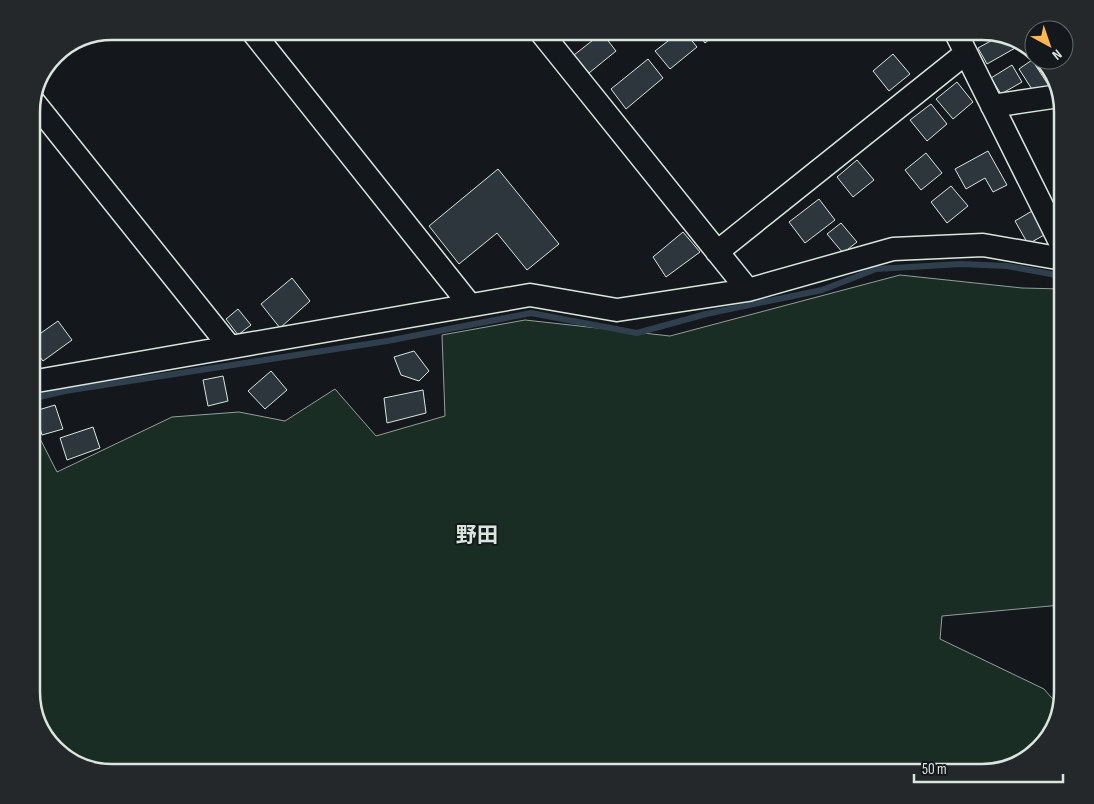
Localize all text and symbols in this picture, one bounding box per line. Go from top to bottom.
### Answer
north arrow [1024,20,1074,70]
text: N [1049,46,1065,63]
district label: 野田 [456,523,498,548]
scale bar [914,752,1063,784]
text: 50 m [922,760,947,779]

